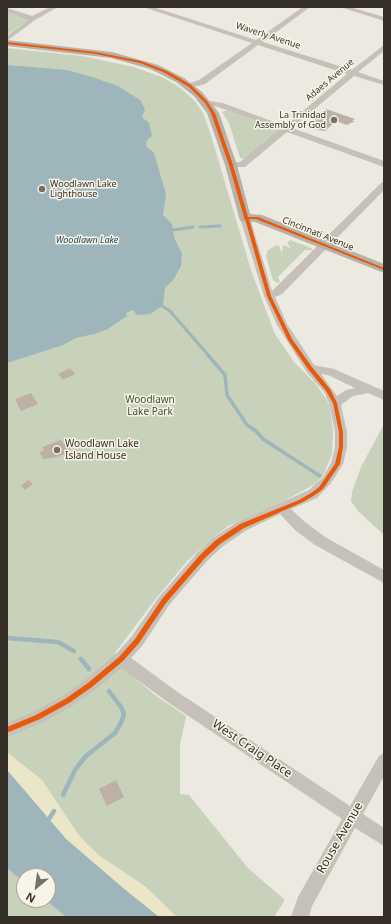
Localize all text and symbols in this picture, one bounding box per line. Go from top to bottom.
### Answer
street label: Waverly Avenue [234,20,302,52]
street label: Adaes Avenue [304,57,356,103]
place label: La Trinidad Assembly of God [255,110,326,131]
marker: La Trinidad Assembly of God [329,115,339,125]
place label: Woodlawn Lake Lighthouse [50,179,117,200]
marker: Woodlawn Lake Lighthouse [37,184,47,194]
street label: Cincinnati Avenue [281,215,355,253]
water label: Woodlawn Lake [56,235,118,245]
park label: Woodlawn Lake Park [125,394,175,418]
place label: Woodlawn Lake Island House [65,438,139,462]
marker: Woodlawn Lake Island House [52,445,62,455]
street label: West Craig Place [209,717,295,781]
street label: Rouse Avenue [314,800,366,876]
north arrow [16,868,56,908]
text: N [23,889,38,907]

